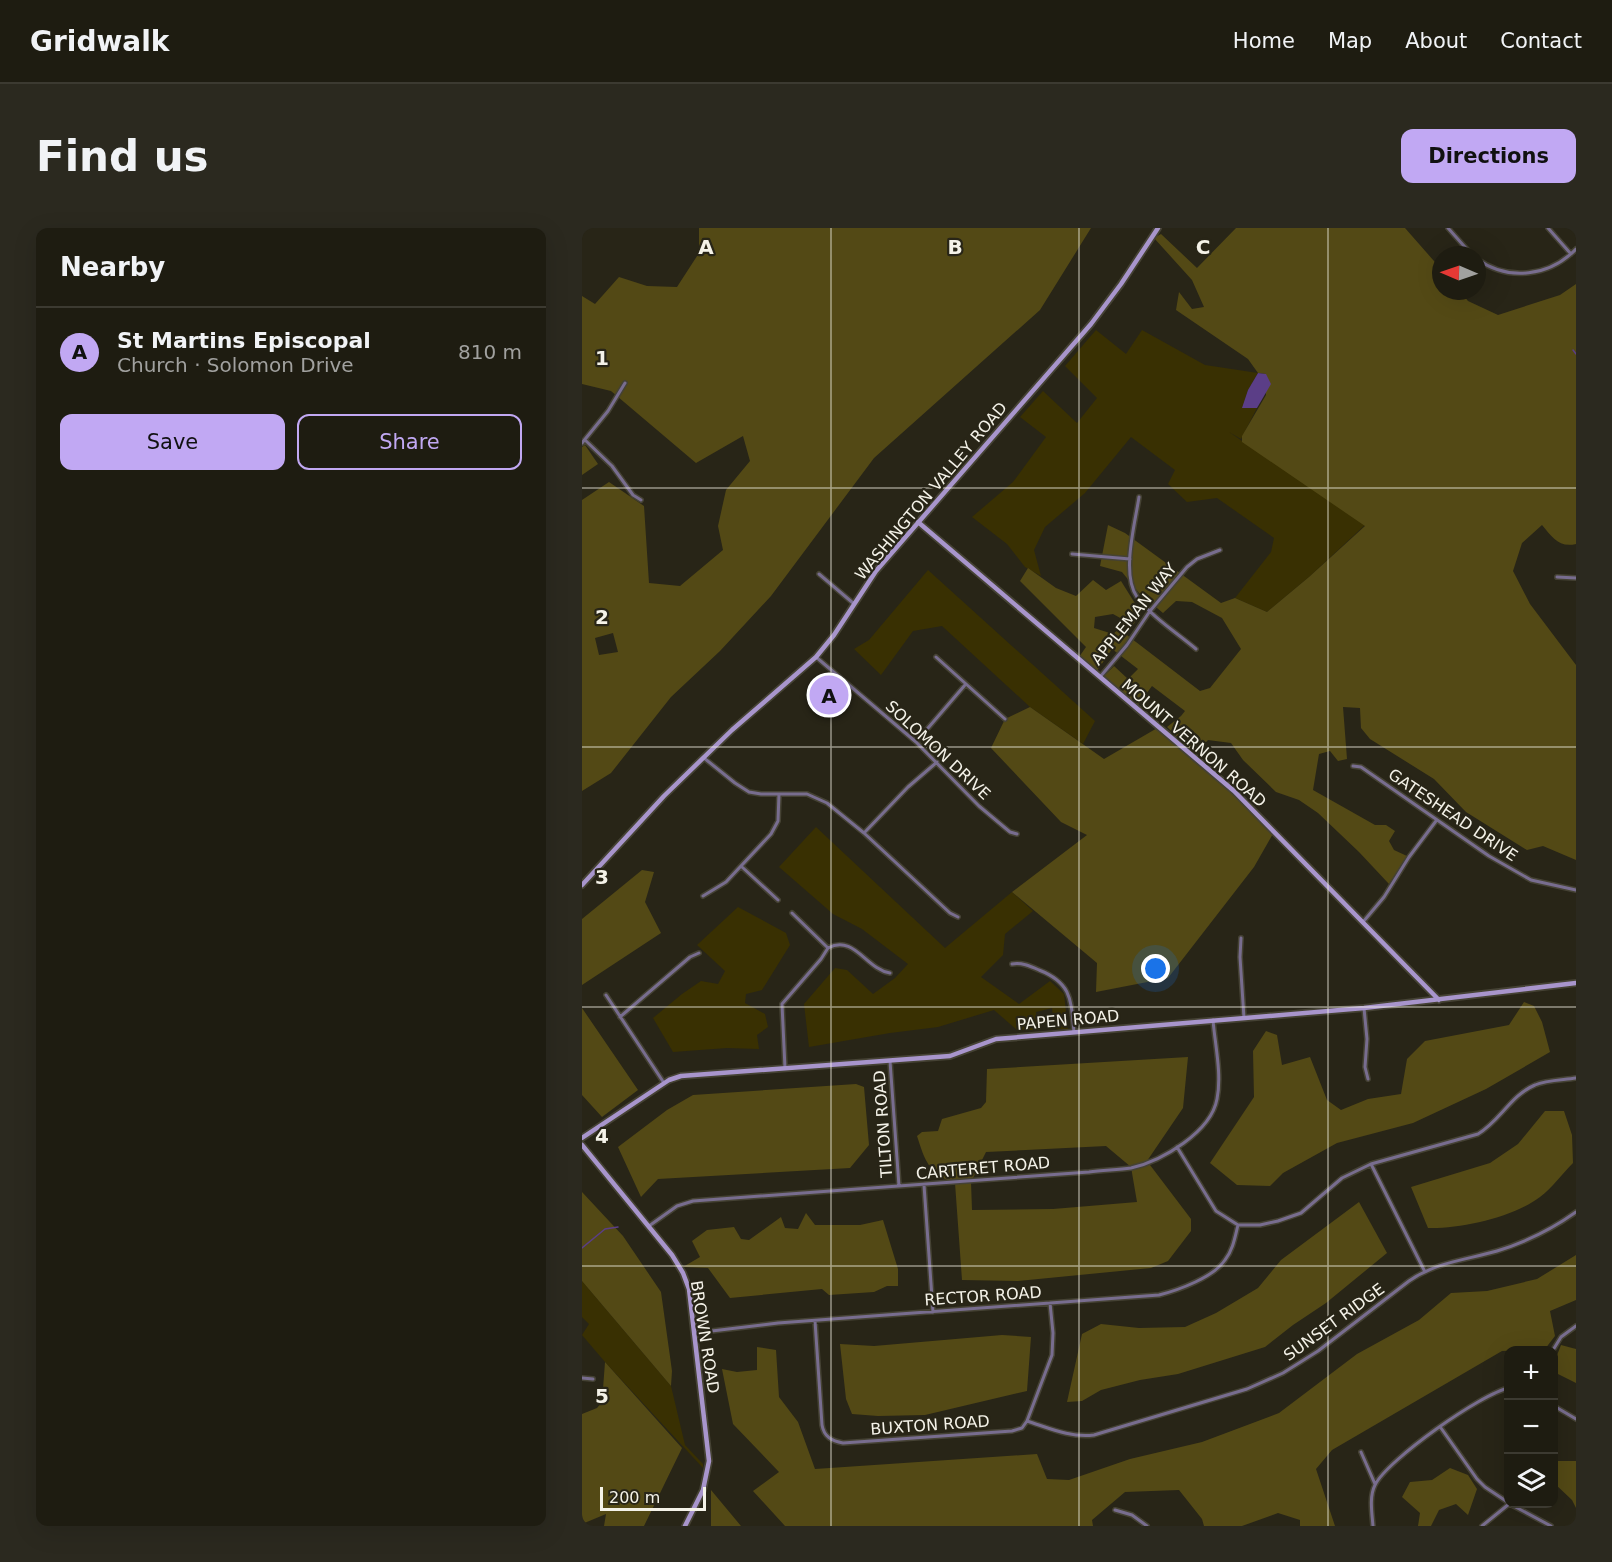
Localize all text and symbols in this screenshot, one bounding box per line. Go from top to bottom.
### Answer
text: Gridwalk [30,25,169,58]
text: Home [1233,29,1295,53]
text: Map [1328,29,1372,53]
text: About [1405,29,1467,53]
text: Contact [1500,29,1582,53]
button: Directions [1401,129,1576,183]
text: Find us [36,132,209,181]
text: A [698,235,714,259]
text: B [947,235,963,259]
text: C [1196,235,1210,259]
north arrow [1432,246,1486,300]
text: Nearby [60,252,165,282]
text: St Martins Episcopal [117,328,371,353]
text: A [72,340,87,364]
text: 810 m [458,340,522,364]
text: 1 [595,346,609,370]
text: Church · Solomon Drive [117,353,354,377]
street label: WASHINGTON VALLEY ROAD [851,398,1011,584]
button: Save [60,414,285,470]
button: Share [297,414,522,470]
street label: APPLEMAN WAY [1087,559,1181,669]
text: 2 [595,605,609,629]
pin: A [810,672,848,718]
street label: MOUNT VERNON ROAD [1118,675,1270,811]
street label: SOLOMON DRIVE [882,697,994,803]
street label: GATESHEAD DRIVE [1385,765,1521,865]
text: 3 [595,865,609,889]
your location [1141,954,1170,983]
street label: PAPEN ROAD [1016,1006,1120,1034]
street label: TILTON ROAD [870,1070,896,1179]
text: 4 [595,1124,609,1148]
street label: CARTERET ROAD [915,1153,1051,1183]
street label: BROWN ROAD [687,1279,723,1395]
street label: SUNSET RIDGE [1280,1279,1388,1365]
street label: RECTOR ROAD [924,1282,1042,1310]
map controls [1504,1346,1558,1508]
button: + [1504,1346,1558,1400]
text: 5 [595,1384,609,1408]
button: − [1504,1400,1558,1454]
street label: BUXTON ROAD [870,1411,990,1439]
button: layers [1504,1454,1558,1508]
scale bar [600,1484,706,1512]
text: 200 m [609,1488,660,1507]

